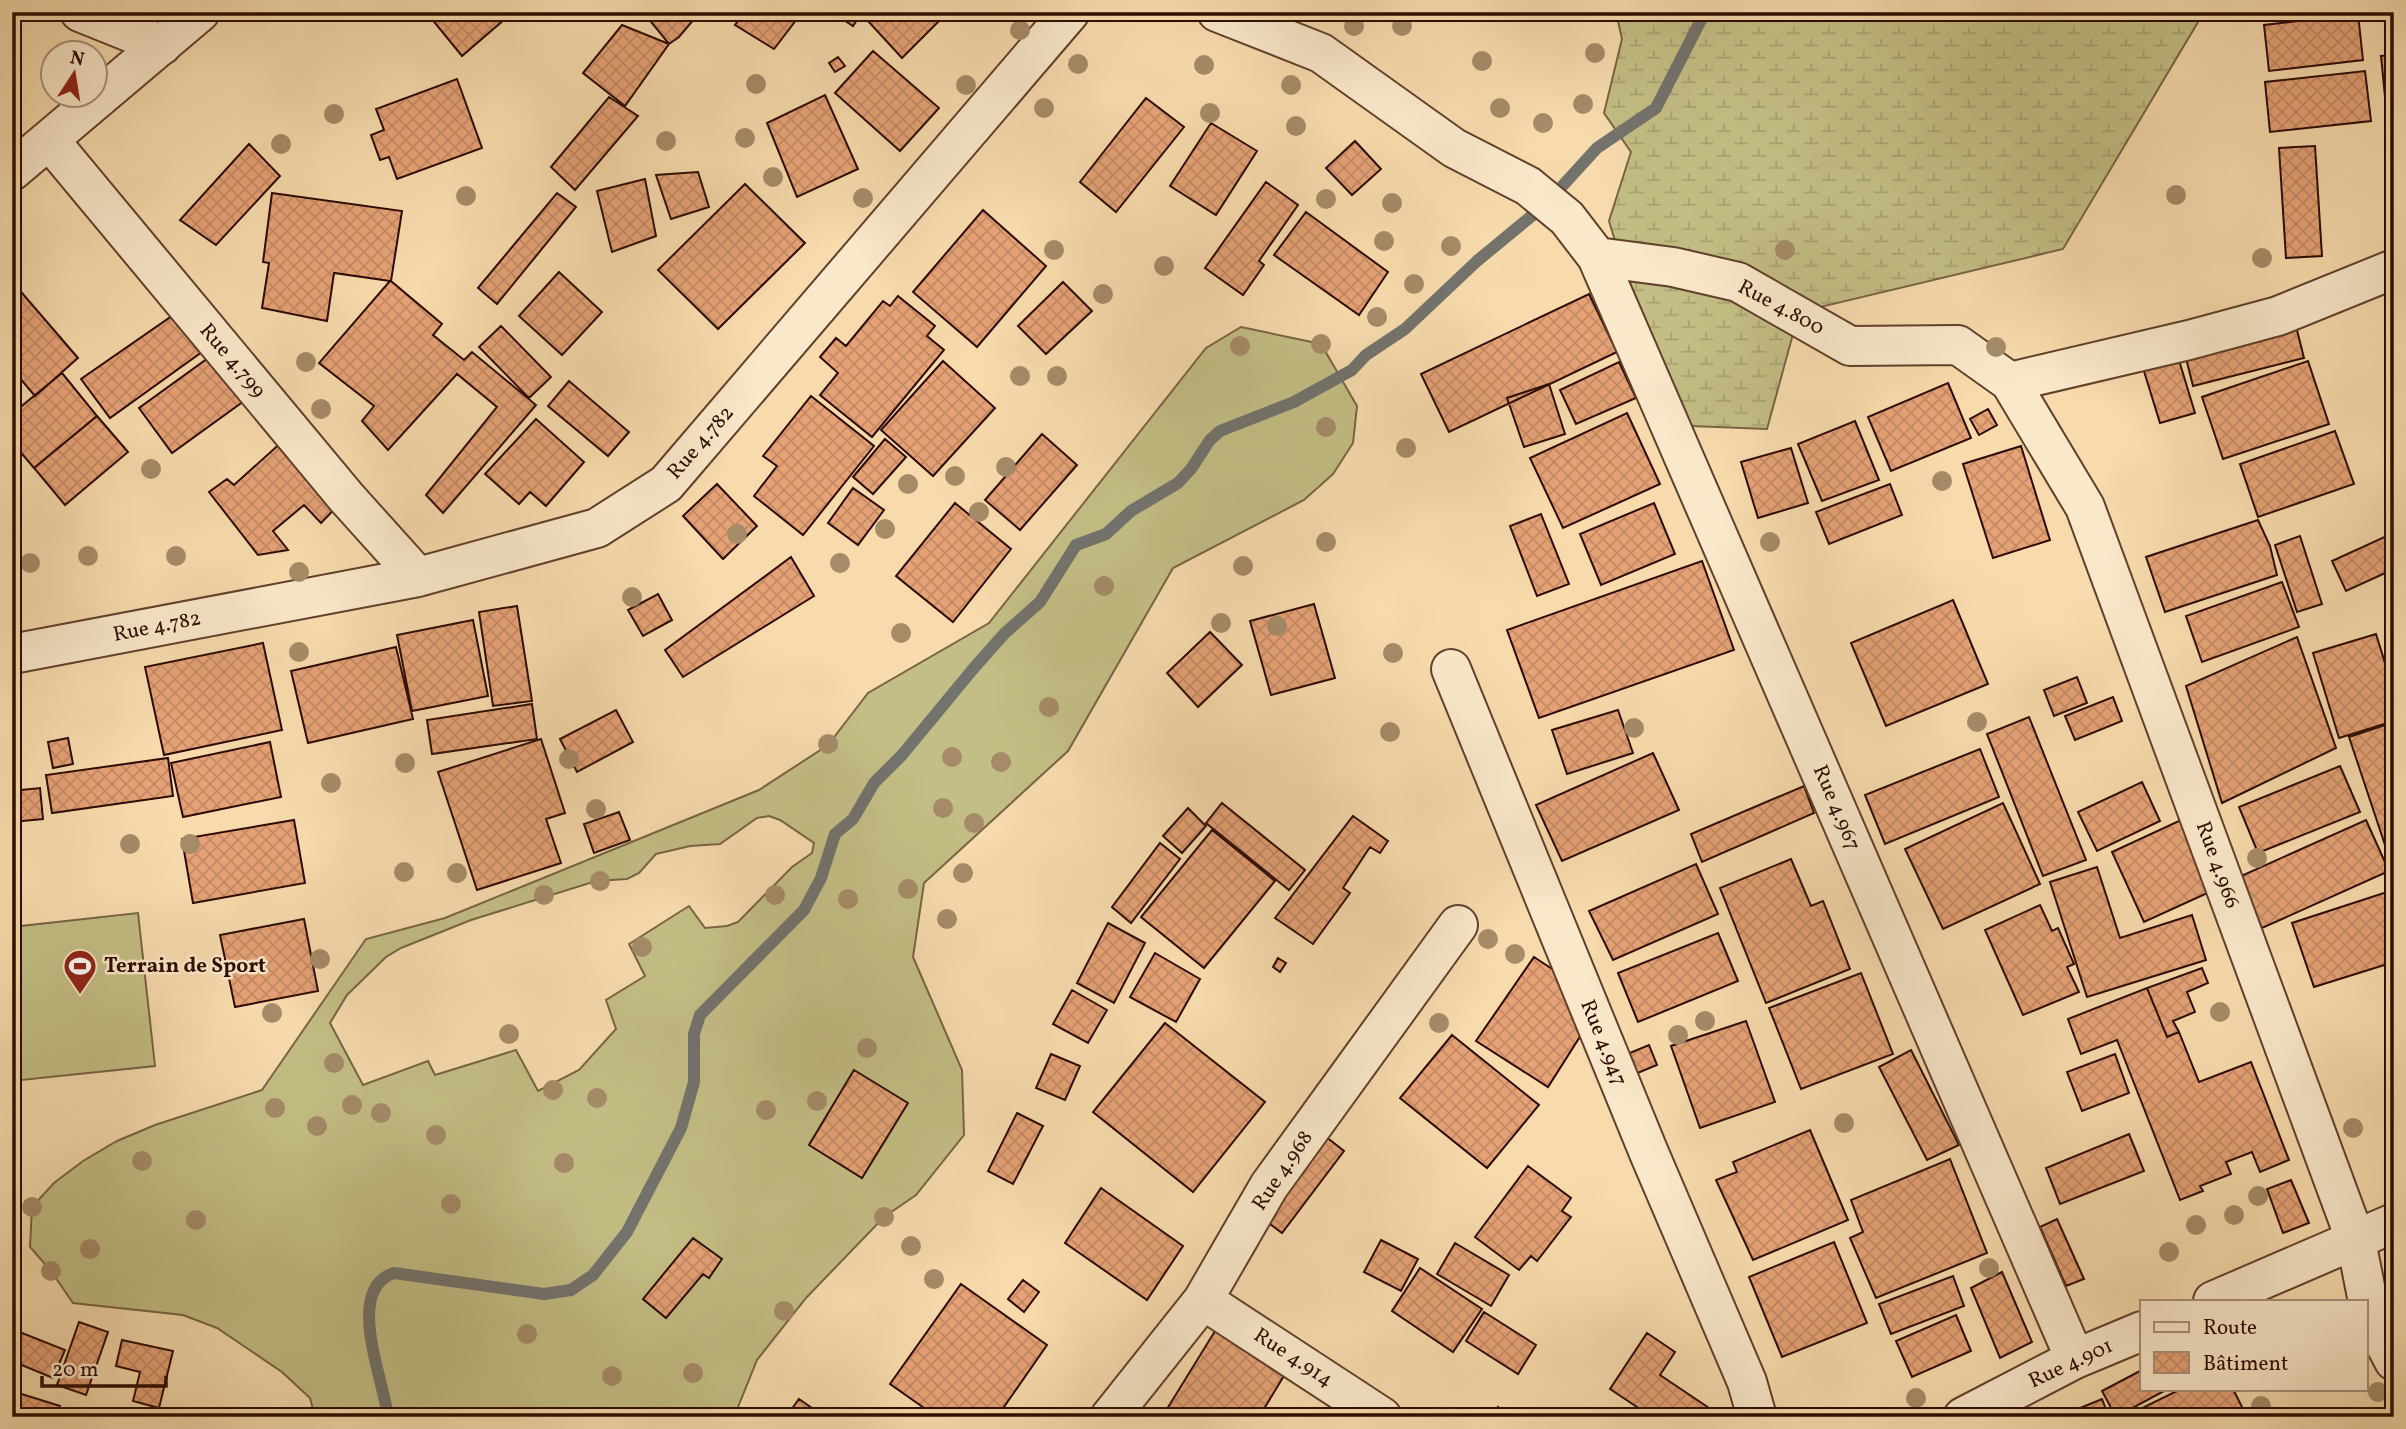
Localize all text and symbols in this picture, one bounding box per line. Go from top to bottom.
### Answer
north arrow [38,38,108,108]
text: N [68,45,87,74]
street label: Rue 4.800 [1733,273,1829,343]
street label: Rue 4.799 [192,317,272,405]
street label: Rue 4.782 [661,400,741,486]
street label: Rue 4.782 [111,604,203,650]
street label: Rue 4.967 [1805,761,1867,855]
street label: Rue 4.966 [2188,817,2246,913]
sports icon: Terrain de Sport [61,947,99,996]
place label: Terrain de Sport [104,952,266,981]
street label: Rue 4.947 [1573,995,1633,1091]
street label: Rue 4.968 [1246,1125,1320,1217]
legend [2140,1300,2368,1390]
text: Route [2203,1314,2257,1343]
street label: Rue 4.914 [1248,1321,1338,1395]
street label: Rue 4.901 [2024,1332,2118,1396]
scale bar [42,1345,166,1389]
text: Bâtiment [2203,1350,2288,1379]
text: 20 m [52,1356,98,1385]

